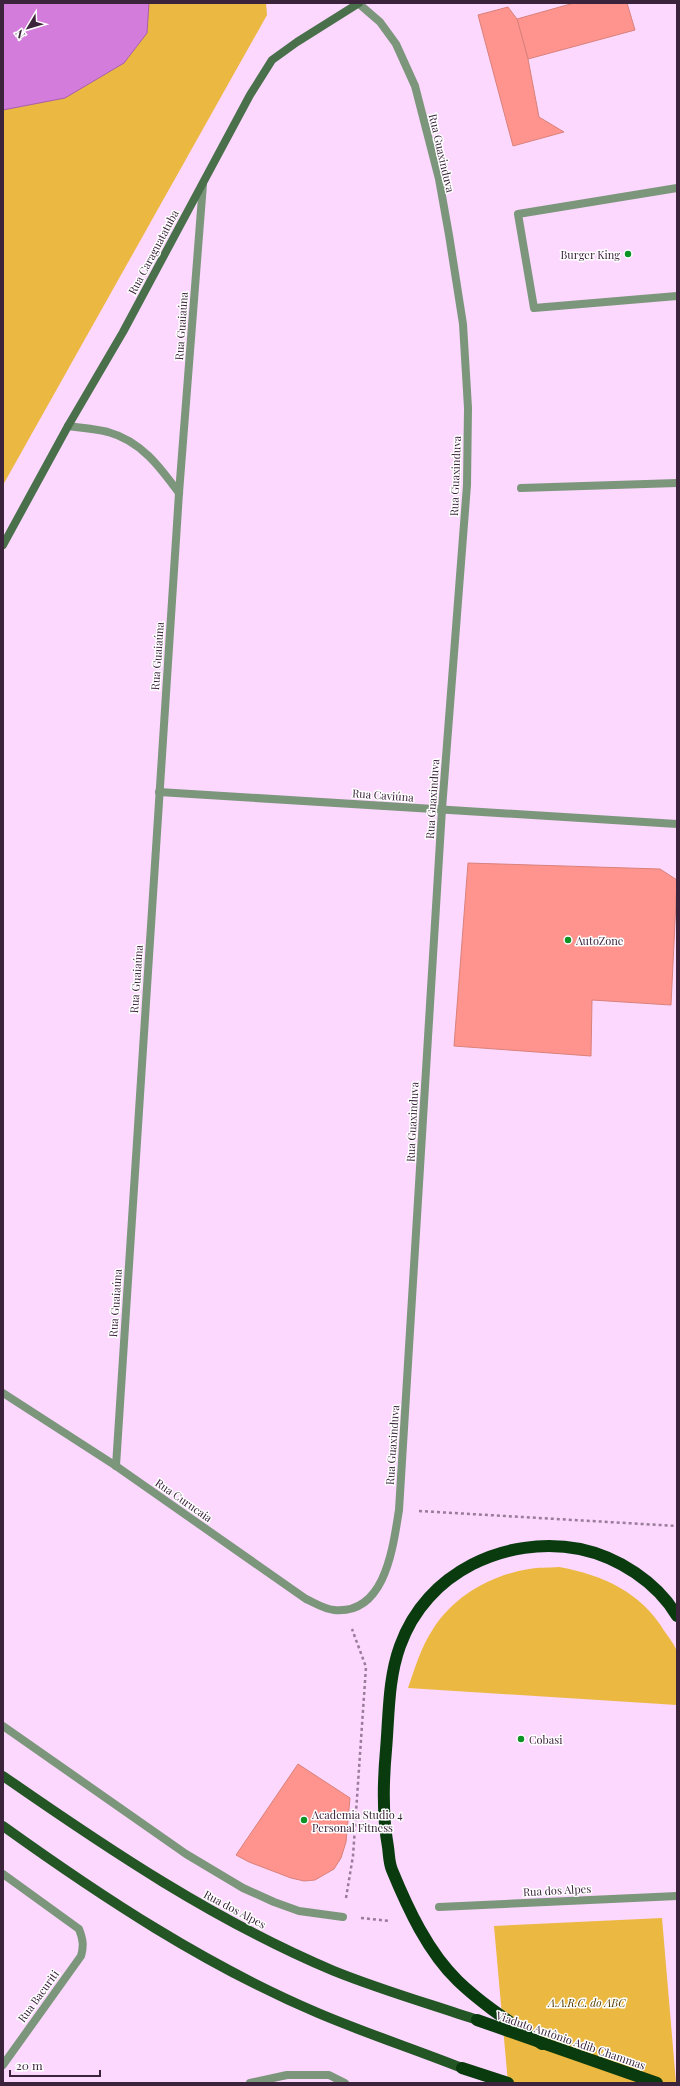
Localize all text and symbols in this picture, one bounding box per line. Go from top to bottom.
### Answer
north arrow [8,8,48,48]
text: N [11,27,28,42]
street label: Rua Guaxinduva [426,112,458,194]
street label: Rua Caraguatatuba [124,207,182,297]
place label: Burger King [561,247,620,262]
marker: Burger King [623,249,633,259]
street label: Rua Guaiaúna [171,291,191,361]
street label: Rua Guaxinduva [446,435,464,516]
street label: Rua Guaiaúna [147,621,167,691]
street label: Rua Guaxinduva [422,758,442,840]
street label: Rua Caviúna [352,785,415,805]
place label: AutoZone [575,933,624,948]
marker: AutoZone [563,935,573,945]
street label: Rua Guaiaúna [126,944,146,1014]
street label: Rua Guaxinduva [402,1081,422,1162]
street label: Rua Guaiaúna [105,1268,125,1338]
street label: Rua Guaxinduva [382,1404,402,1486]
street label: Rua Curucaia [153,1475,216,1525]
place label: Cobasi [529,1732,562,1747]
marker: Cobasi [516,1734,526,1744]
place label: Academia Studio 4 Personal Fitness [311,1807,403,1835]
marker: Academia Studio 4 Personal Fitness [299,1815,309,1825]
street label: Rua dos Alpes [523,1881,592,1899]
street label: Rua dos Alpes [201,1886,269,1932]
street label: Rua Bacuriti [14,1967,62,2025]
park label: A.A.R.C. do ABC [547,1995,626,2010]
street label: Viaduto Antônio Adib Chammas [493,2007,648,2073]
scale bar [10,2052,100,2078]
text: 20 m [16,2057,43,2073]

